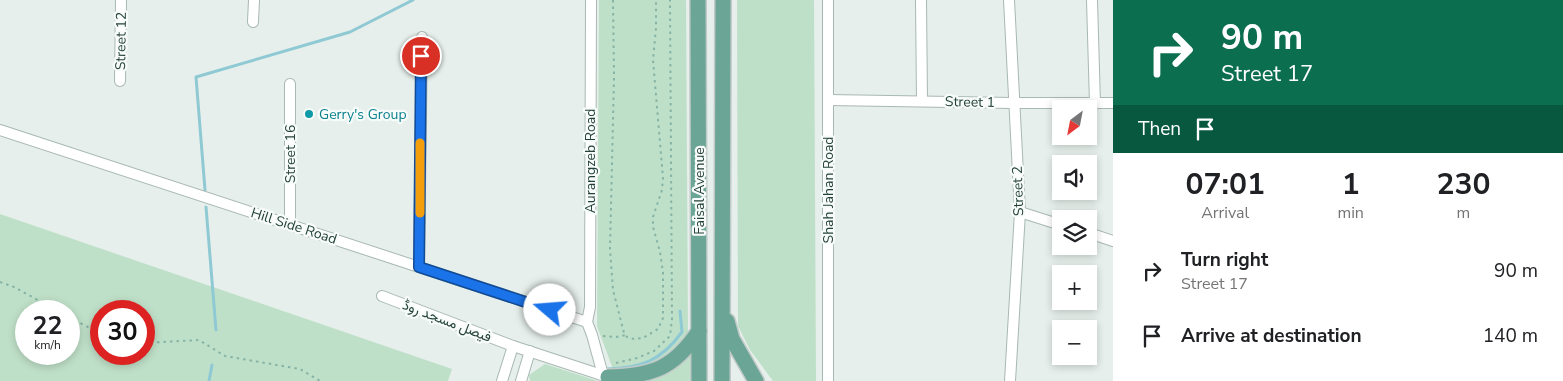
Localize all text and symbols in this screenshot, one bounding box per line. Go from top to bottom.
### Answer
street label: Street 12 [111,12,131,70]
text: 90 m [1221,14,1303,61]
icon: right [1138,20,1203,85]
pin [400,35,442,77]
icon: arrive [407,42,435,70]
text: Street 17 [1221,59,1313,89]
street label: Street 1 [945,92,995,112]
north arrow [1052,100,1098,145]
map controls [1052,100,1097,365]
place label: Gerry's Group [319,105,407,124]
marker: Gerry's Group [303,108,315,120]
street label: Aurangzeb Road [581,109,600,213]
icon: arrive [1191,115,1219,143]
text: Then [1138,116,1181,142]
street label: Street 16 [281,125,300,183]
street label: Shah Jahan Road [819,137,838,243]
street label: Faisal Avenue [690,147,709,235]
button: sound [1052,155,1097,200]
text: 07:01 [1186,164,1265,205]
text: 1 [1342,164,1360,205]
text: 230 [1436,164,1490,205]
street label: Street 2 [1008,166,1028,216]
text: Arrival [1201,202,1249,224]
text: min [1337,202,1364,224]
text: m [1457,202,1470,224]
street label: Hill Side Road [249,203,339,249]
button: layers [1052,210,1097,255]
text: Turn right [1181,247,1268,273]
icon: right [1138,257,1166,285]
text: 90 m [1494,258,1538,284]
button: + [1052,265,1097,310]
text: Street 17 [1181,273,1248,295]
position arrow [523,283,575,335]
street label: فیصل مسجد روڈ [400,295,494,347]
speed limit sign: 30 [90,300,155,365]
text: 22 [32,309,63,343]
button: − [1052,320,1097,365]
icon: arrive [1138,322,1166,350]
text: Arrive at destination [1181,323,1362,349]
text: 140 m [1483,323,1538,349]
text: km/h [34,337,61,353]

